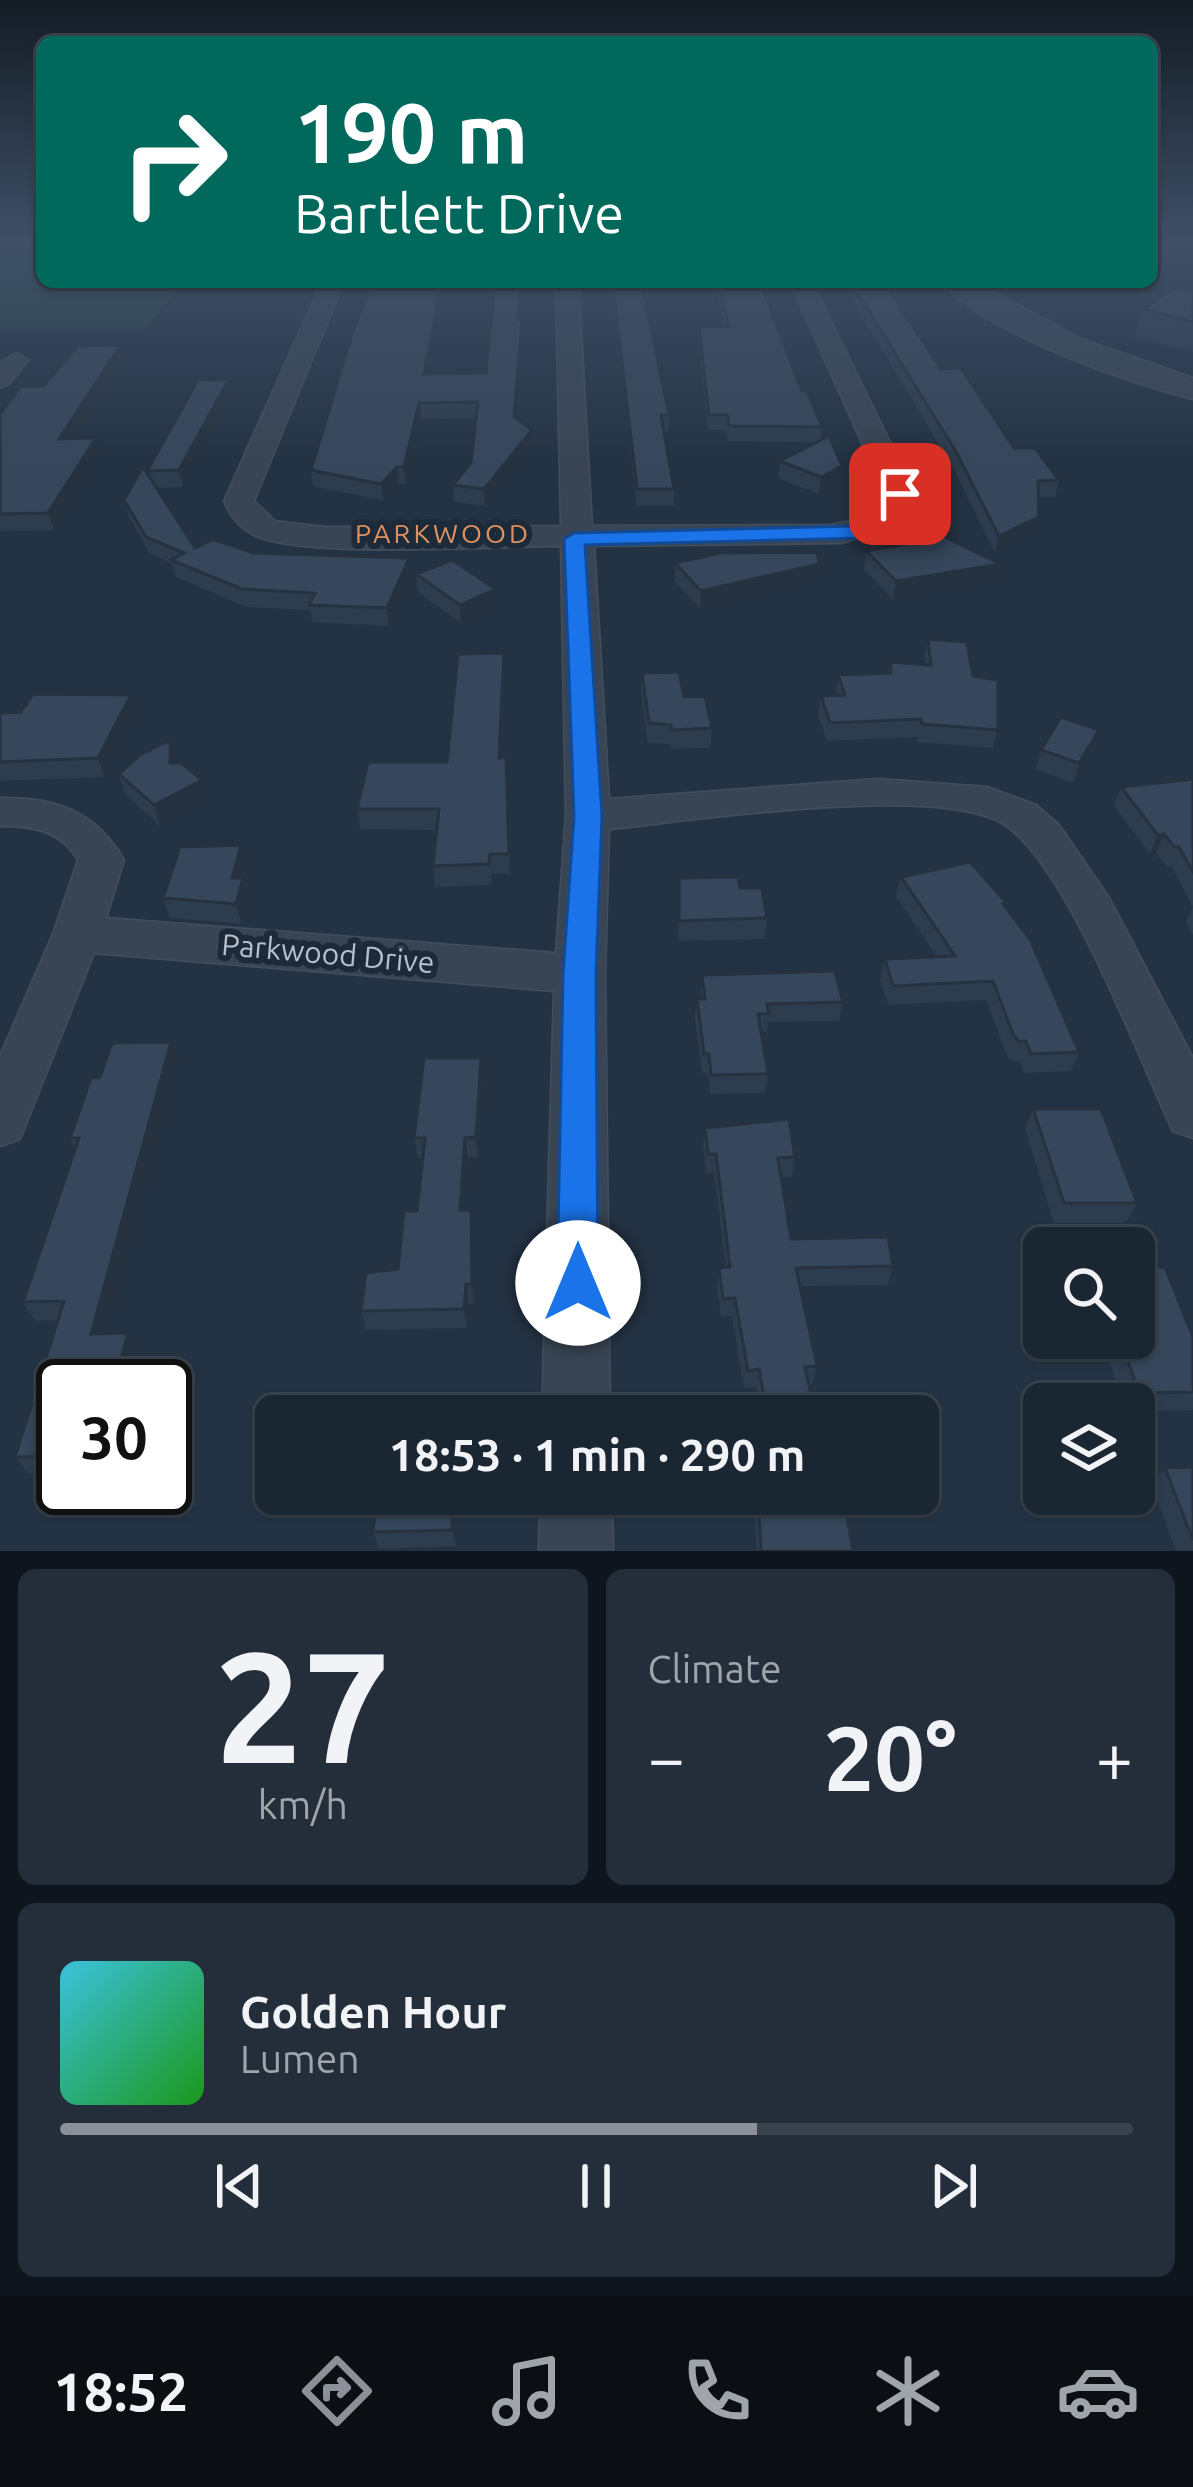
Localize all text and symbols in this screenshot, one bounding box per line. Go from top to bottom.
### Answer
icon: right [96,84,252,240]
text: 190 m [294,85,528,179]
text: Bartlett Drive [294,183,624,243]
pin [849,443,951,545]
icon: arrive [867,461,933,527]
district label: PARKWOOD [355,518,531,548]
street label: Parkwood Drive [220,927,436,979]
position arrow [515,1220,641,1346]
map controls [1023,1227,1155,1515]
button: search [1023,1227,1155,1359]
speed limit sign: 30 [36,1359,192,1515]
button: layers [1023,1383,1155,1515]
text: 18:53 · 1 min · 290 m [389,1429,805,1480]
text: 27 [215,1618,391,1792]
text: Climate [648,1647,782,1690]
text: 20° [824,1707,957,1808]
text: − [648,1720,685,1794]
text: + [1096,1720,1133,1794]
text: km/h [258,1783,348,1826]
text: Golden Hour [240,1986,506,2037]
text: Lumen [240,2037,360,2080]
icon: previous [206,2153,272,2219]
icon: pause [563,2153,629,2219]
icon: next [921,2153,987,2219]
icon: directions [295,2349,379,2433]
icon: music [485,2349,569,2433]
icon: phone [675,2349,759,2433]
icon: climate [866,2349,950,2433]
icon: car [1056,2349,1140,2433]
text: 18:52 [53,2361,188,2421]

